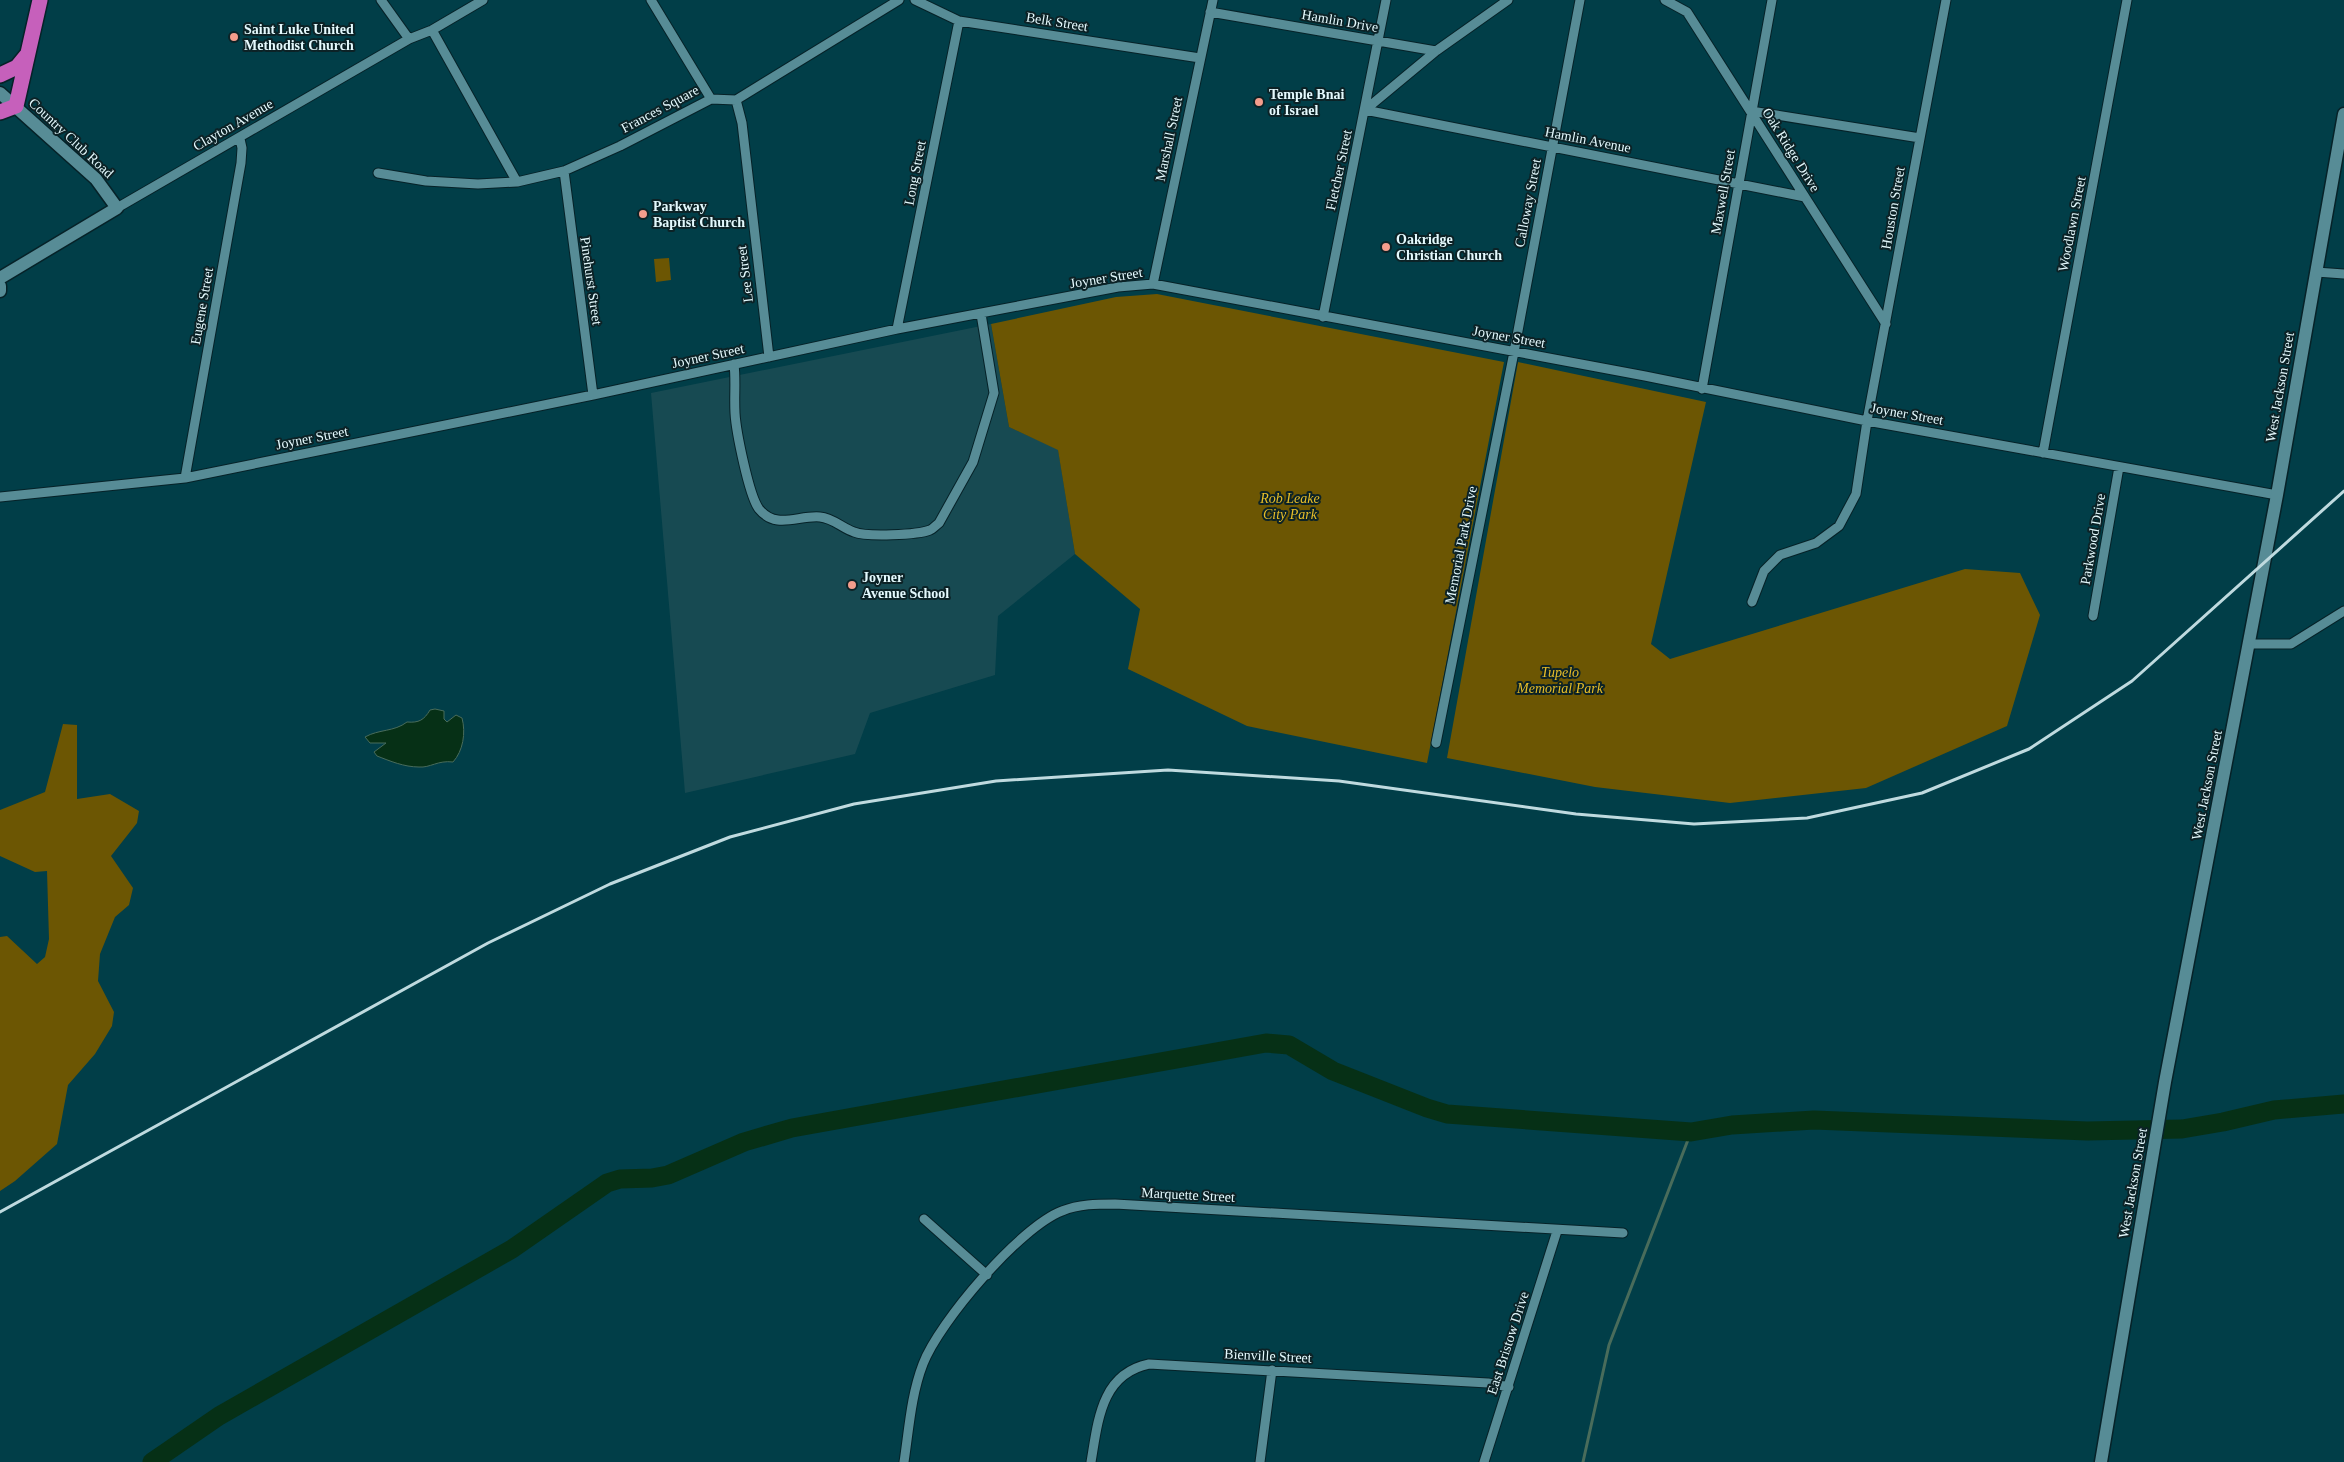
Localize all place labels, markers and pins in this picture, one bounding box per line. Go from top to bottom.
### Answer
place label: Saint Luke United Methodist Church [244,22,354,53]
marker: Saint Luke United Methodist Church [228,31,240,43]
place label: Temple Bnai of Israel [1269,87,1344,118]
marker: Temple Bnai of Israel [1253,96,1265,108]
place label: Parkway Baptist Church [653,199,745,230]
marker: Parkway Baptist Church [637,208,649,220]
place label: Oakridge Christian Church [1396,232,1502,263]
marker: Oakridge Christian Church [1380,241,1392,253]
place label: Joyner Avenue School [862,570,949,601]
marker: Joyner Avenue School [846,579,858,591]

